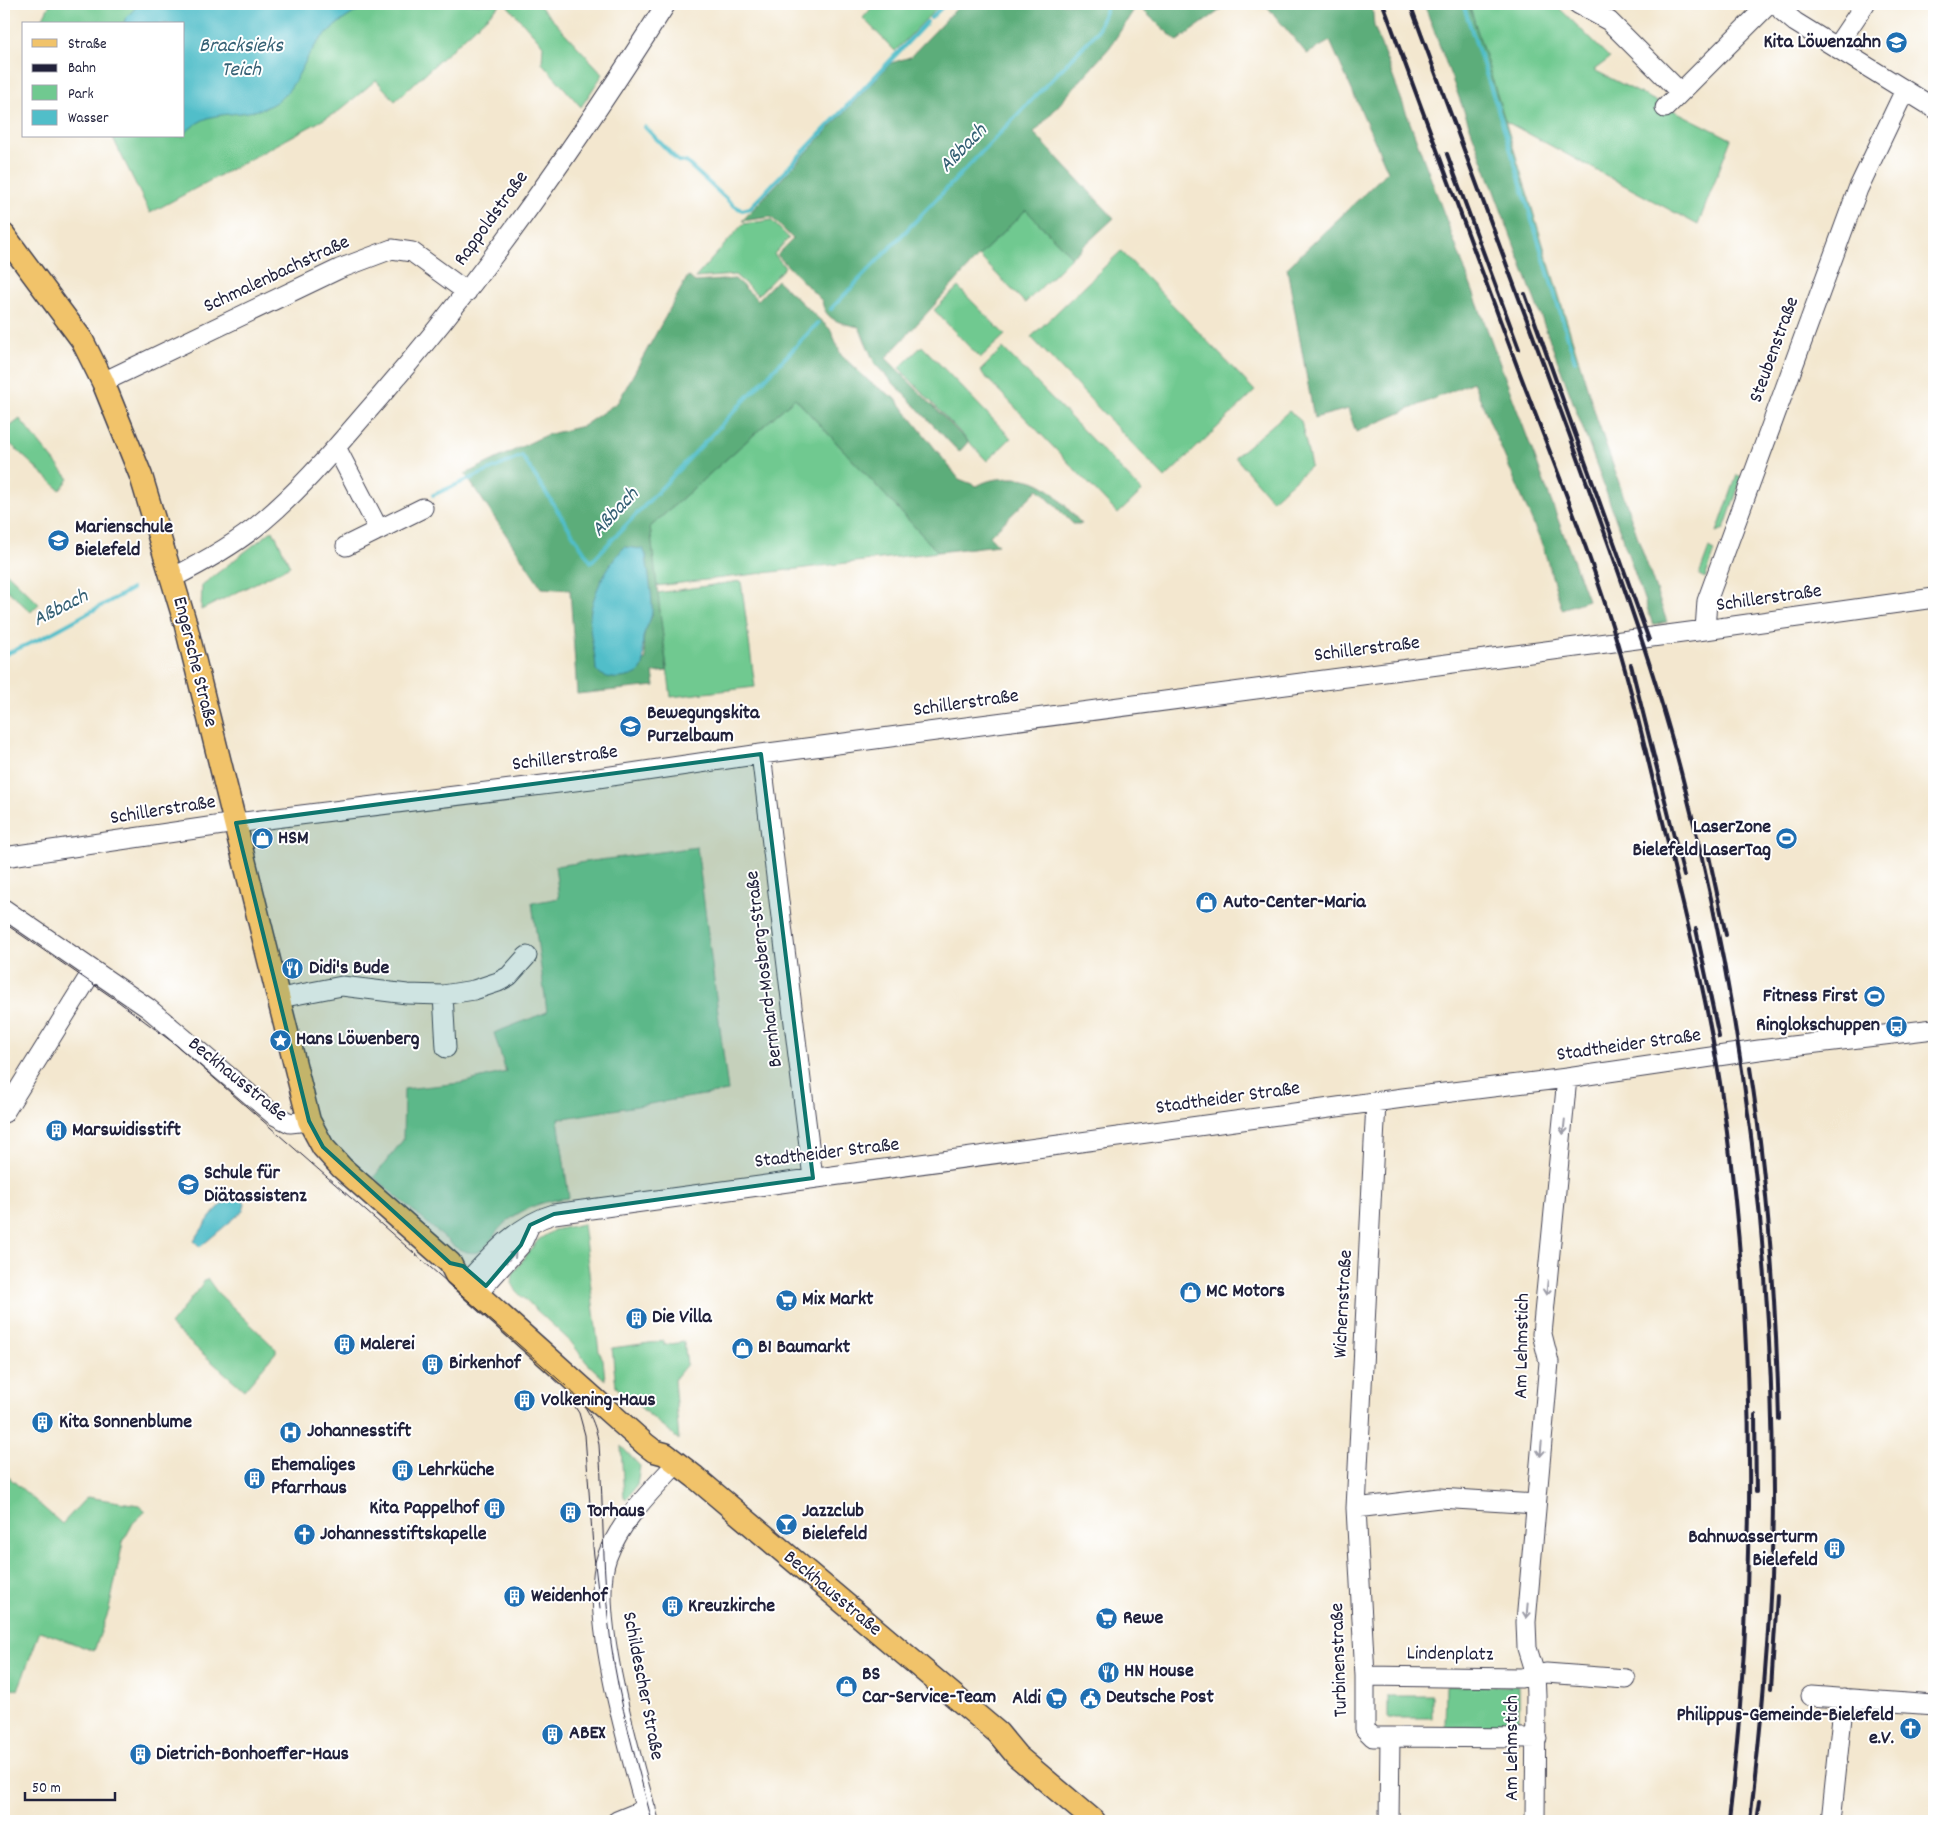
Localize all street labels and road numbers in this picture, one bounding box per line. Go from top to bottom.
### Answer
street label: Rappoldstraße [448,166,536,272]
street label: Schmalenbachstraße [199,229,355,321]
street label: Steubenstraße [1743,293,1807,407]
street label: Schillerstraße [1714,578,1824,620]
street label: Engersche Straße [164,594,224,730]
street label: Schillerstraße [1313,630,1422,670]
street label: Schillerstraße [911,683,1021,725]
street label: Schillerstraße [511,739,620,779]
street label: Schillerstraße [108,789,218,833]
street label: Bernhard-Mosberg-Straße [739,869,791,1069]
street label: Stadtheider Straße [1555,1022,1703,1070]
street label: Beckhausstraße [181,1031,293,1129]
street label: Stadtheider Straße [1154,1075,1302,1123]
street label: Stadtheider Straße [753,1131,901,1177]
street label: Wichernstraße [1327,1249,1361,1359]
street label: Am Lehmstich [1508,1293,1538,1399]
street label: Beckhausstraße [777,1544,887,1644]
street label: Turbinenstraße [1324,1602,1356,1718]
street label: Schildescher Straße [614,1610,670,1763]
street label: Lindenplatz [1406,1640,1494,1670]
street label: Am Lehmstich [1499,1695,1527,1801]

